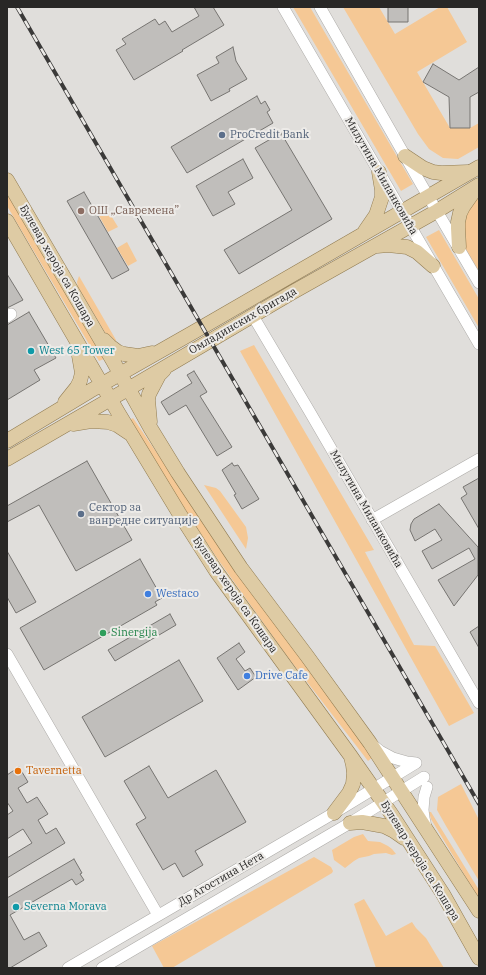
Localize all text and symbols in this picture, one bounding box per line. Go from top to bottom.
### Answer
street label: Милутина Миланковића [342,115,420,237]
place label: ProCredit Bank [230,128,309,142]
marker: ProCredit Bank [217,130,227,140]
street label: Булевар хероја са Кошара [17,202,97,330]
place label: ОШ „Савремена” [89,204,179,218]
marker: ОШ „Савремена” [76,206,86,216]
street label: Омладинских бригада [187,285,299,357]
place label: West 65 Tower [39,344,115,358]
marker: West 65 Tower [26,346,36,356]
street label: Милутина Миланковића [327,448,405,570]
place label: Сектор за ванредне ситуације [89,501,198,527]
marker: Сектор за ванредне ситуације [76,509,86,519]
street label: Булевар хероја са Кошара [190,534,280,656]
place label: Westaco [156,587,199,601]
marker: Westaco [143,589,153,599]
place label: Sinergija [111,626,158,640]
marker: Sinergija [98,628,108,638]
place label: Drive Cafe [255,669,308,683]
marker: Drive Cafe [242,671,252,681]
place label: Tavernetta [26,764,82,778]
marker: Tavernetta [13,766,23,776]
street label: Булевар хероја са Кошара [378,799,462,923]
street label: Др Агостина Нета [176,849,266,909]
place label: Severna Morava [24,900,107,914]
marker: Severna Morava [11,902,21,912]

